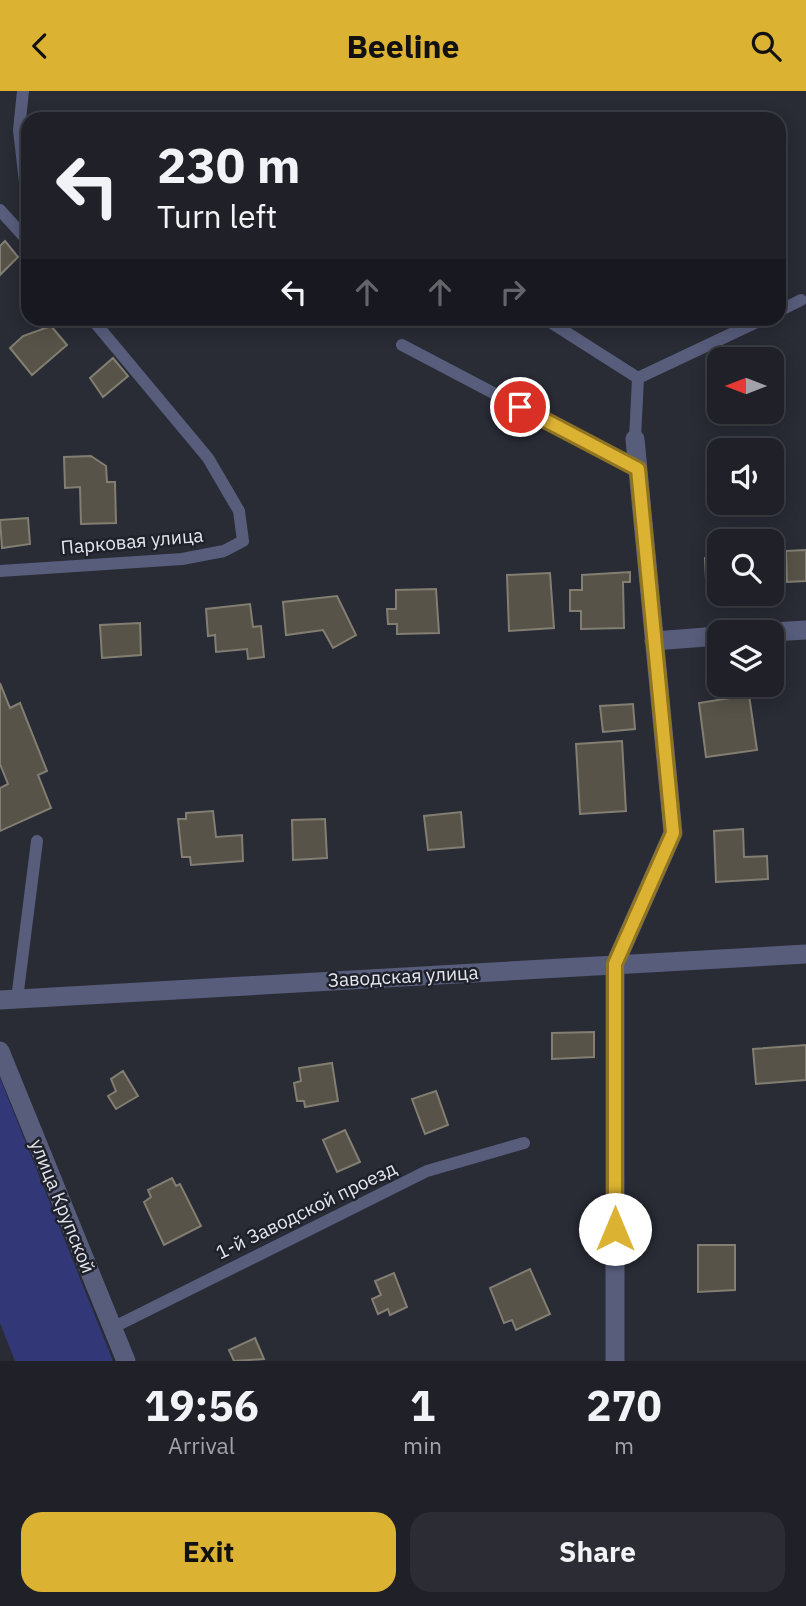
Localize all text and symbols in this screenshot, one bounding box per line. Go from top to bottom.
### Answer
text: Beeline [346,25,460,67]
icon: back [21,27,59,65]
icon: search [747,27,785,65]
text: 230 m [157,133,301,196]
icon: left [42,140,133,231]
text: Turn left [157,195,277,237]
icon: left [275,273,313,311]
icon: ahead [348,273,386,311]
icon: ahead [421,273,459,311]
icon: right [494,273,532,311]
north arrow [707,347,784,423]
map controls [707,347,784,697]
pin [490,377,550,437]
icon: arrive [501,388,539,426]
button: sound [707,438,784,515]
street label: Парковая улица [60,523,204,559]
button: search [707,529,784,606]
button: layers [707,620,784,697]
street label: Заводская улица [327,960,479,992]
street label: улица Крупской [25,1135,101,1277]
street label: 1-й Заводской проезд [212,1156,400,1264]
position arrow [578,1192,652,1266]
text: 19:56 [144,1378,259,1433]
text: 1 [410,1378,435,1433]
text: 270 [586,1378,662,1433]
text: Arrival [168,1430,235,1460]
text: min [403,1430,442,1460]
text: m [614,1430,634,1460]
button: Exit [21,1512,396,1592]
button: Share [410,1512,785,1592]

